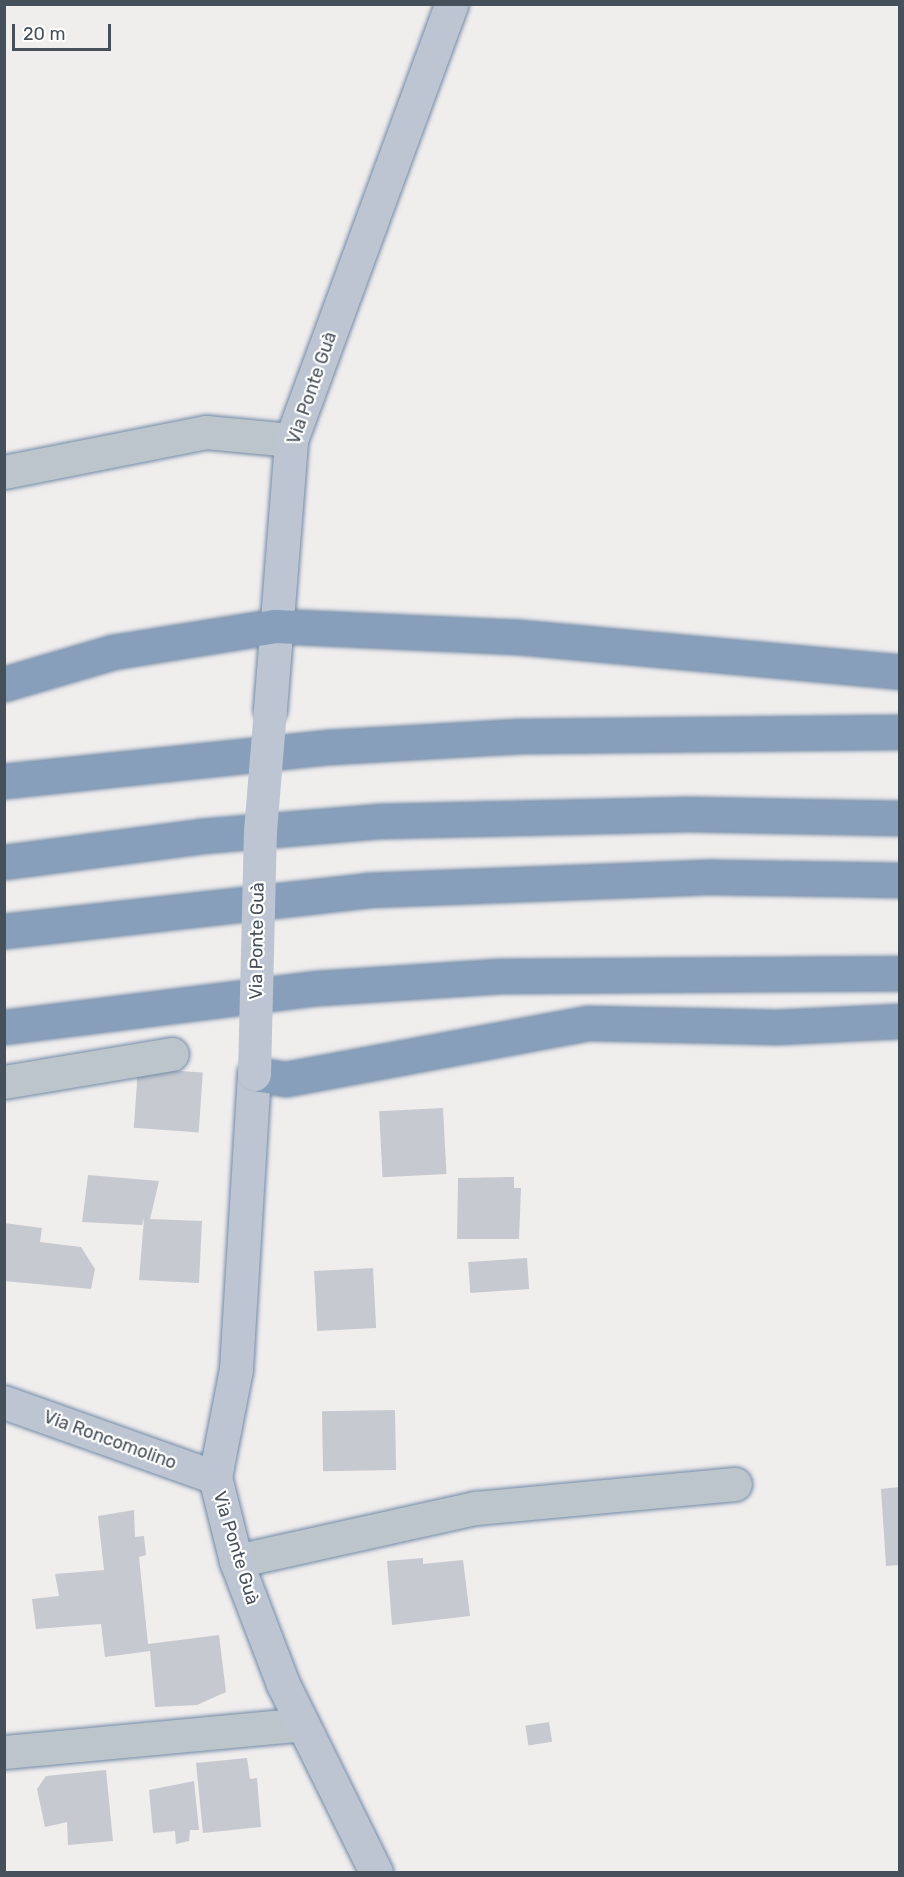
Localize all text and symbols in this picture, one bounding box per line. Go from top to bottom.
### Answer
scale bar [15,12,114,50]
text: 20 m [23,23,65,45]
street label: Via Ponte Guà [283,329,341,447]
street label: Via Ponte Guà [245,882,269,1000]
street label: Via Roncomolino [41,1406,179,1474]
street label: Via Ponte Guà [208,1489,264,1607]

